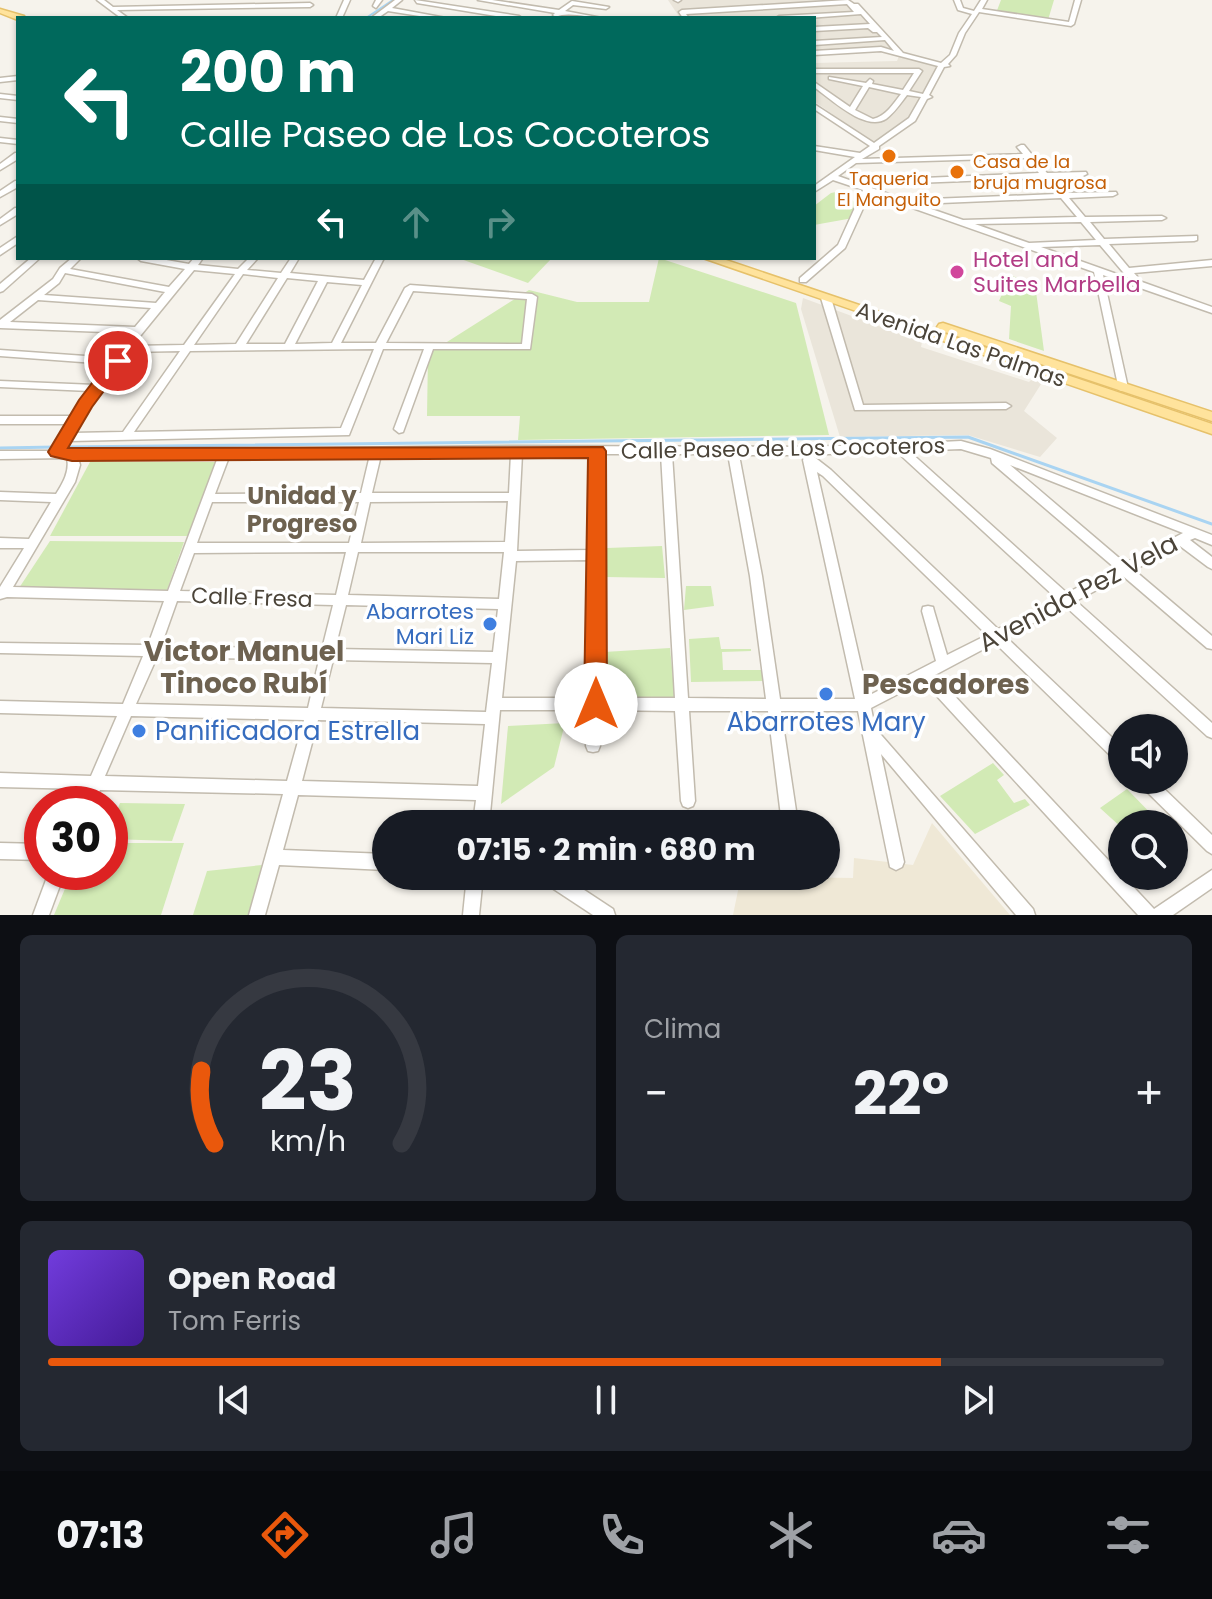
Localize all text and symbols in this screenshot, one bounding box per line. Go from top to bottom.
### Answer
text: 200 m [180,33,356,112]
icon: left [48,48,152,152]
text: Calle Paseo de Los Cocoteros [180,109,710,160]
marker: Taqueria El Manguito [880,147,898,165]
place label: Casa de la bruja mugrosa [973,149,1107,195]
marker: Casa de la bruja mugrosa [948,163,966,181]
place label: Taqueria El Manguito [837,166,941,212]
icon: left [310,200,354,244]
icon: ahead [394,200,438,244]
icon: right [478,200,522,244]
place label: Hotel and Suites Marbella [973,244,1141,300]
marker: Hotel and Suites Marbella [948,263,966,281]
street label: Avenida Las Palmas [852,294,1070,395]
pin [84,327,152,395]
icon: arrive [96,339,140,383]
street label: Calle Paseo de Los Cocoteros [621,430,945,467]
district label: Unidad y Progreso [247,479,357,540]
street label: Avenida Pez Vela [972,525,1184,661]
street label: Calle Fresa [191,580,313,615]
place label: Abarrotes Mari Liz [366,596,474,652]
marker: Abarrotes Mari Liz [481,615,499,633]
district label: Victor Manuel Tinoco Rubí [144,632,344,703]
position arrow [554,662,638,746]
district label: Pescadores [862,665,1030,704]
marker: Abarrotes Mary [817,685,835,703]
place label: Abarrotes Mary [726,704,926,740]
place label: Panificadora Estrella [155,713,420,749]
map controls [1108,714,1188,890]
button: sound [1108,714,1188,794]
marker: Panificadora Estrella [130,722,148,740]
speed limit sign: 30 [24,786,128,890]
button: search [1108,810,1188,890]
text: 07:15 · 2 min · 680 m [457,828,755,871]
text: Clima [644,1011,721,1047]
text: 23 [259,1023,357,1139]
text: 22° [853,1052,949,1136]
text: − [644,1063,668,1124]
text: + [1134,1063,1164,1124]
text: km/h [270,1121,346,1161]
text: Open Road [168,1257,336,1300]
text: Tom Ferris [168,1303,301,1339]
icon: previous [212,1378,256,1422]
icon: pause [584,1378,628,1422]
icon: next [956,1378,1000,1422]
icon: directions [257,1507,313,1563]
icon: music [426,1507,482,1563]
icon: phone [594,1507,650,1563]
icon: climate [763,1507,819,1563]
icon: car [931,1507,987,1563]
icon: filters [1100,1507,1156,1563]
text: 07:13 [56,1510,145,1561]

